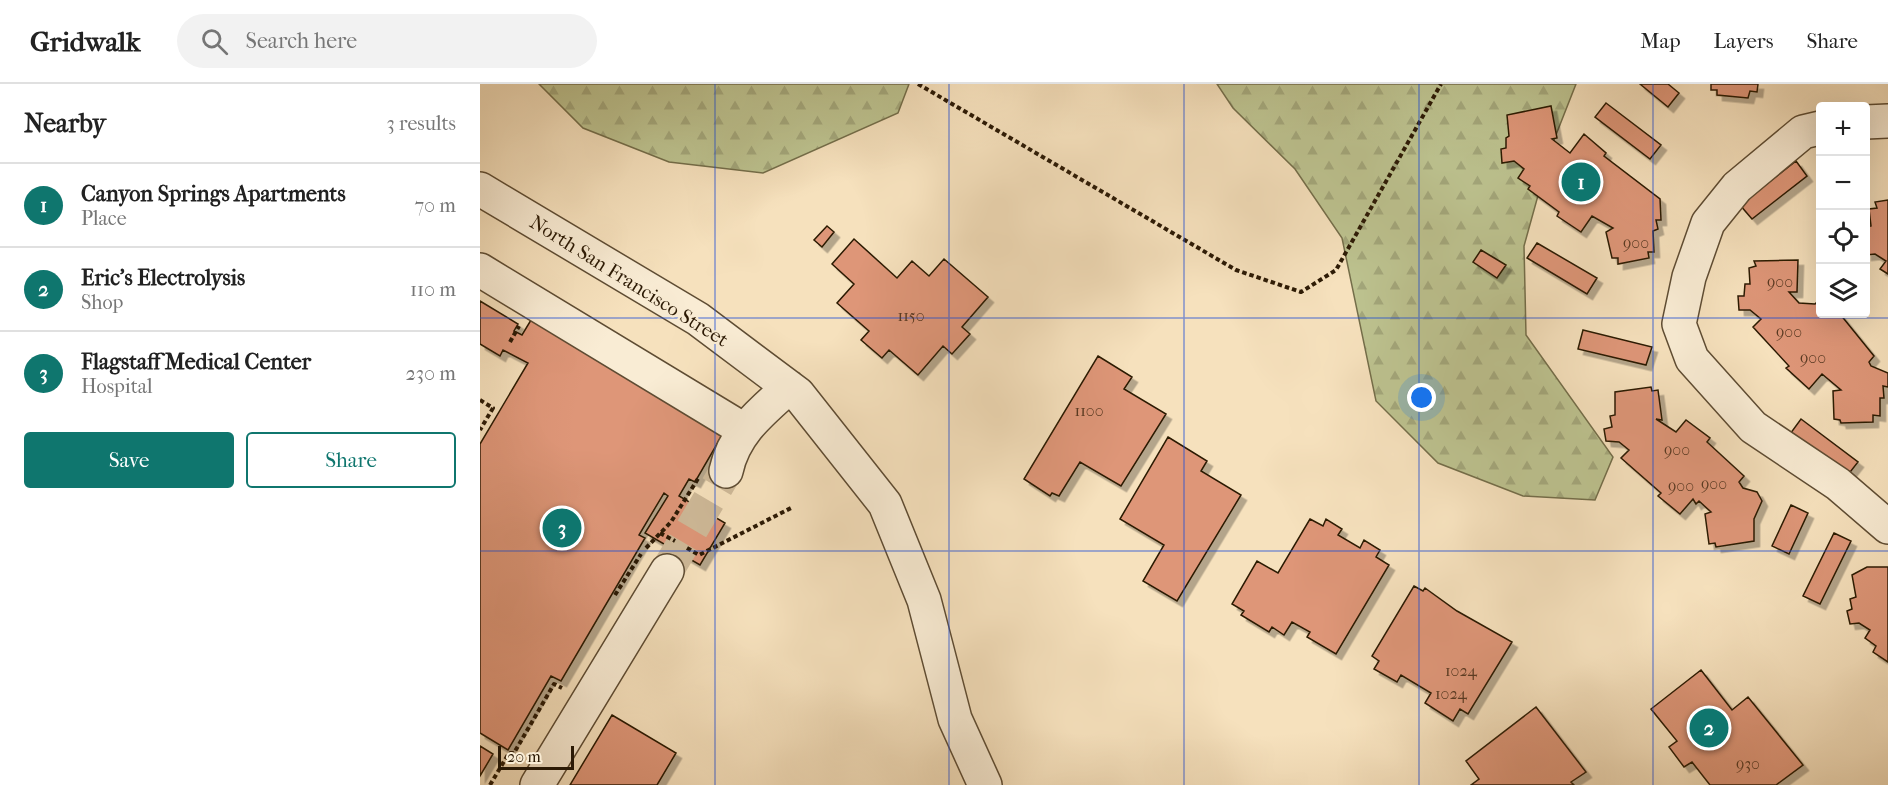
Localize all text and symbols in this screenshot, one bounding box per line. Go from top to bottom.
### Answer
search box [177,14,597,68]
text: Gridwalk [30,25,141,58]
icon: search [198,25,231,58]
text: Search here [246,28,357,54]
text: Map [1640,29,1681,53]
text: Layers [1714,29,1773,53]
text: Share [1806,29,1858,53]
map controls [1816,102,1870,318]
button: + [1816,102,1870,156]
text: Nearby [24,108,106,139]
text: 3 results [387,112,456,135]
button: − [1816,156,1870,210]
pin: 1 [1562,160,1600,204]
text: Canyon Springs Apartments [81,181,346,207]
text: 1 [40,194,47,217]
text: 70 m [414,194,456,217]
text: Place [81,207,127,230]
street label: North San Francisco Street [526,210,732,352]
button: locate [1816,210,1870,264]
house number: 900 [1623,233,1649,252]
button: layers [1816,264,1870,318]
text: Eric's Electrolysis [81,265,245,291]
house number: 900 [1767,272,1793,291]
text: 2 [38,278,49,301]
text: 110 m [410,278,456,301]
text: Shop [81,291,123,314]
house number: 1150 [897,306,925,325]
house number: 900 [1776,322,1802,341]
house number: 900 [1800,348,1826,367]
text: Flagstaff Medical Center [81,349,311,375]
text: 3 [39,362,48,385]
text: 230 m [406,362,456,385]
text: Hospital [81,375,153,398]
your location [1407,383,1436,412]
house number: 1100 [1075,401,1103,420]
button: Save [24,432,234,488]
button: Share [246,432,456,488]
house number: 900 [1664,440,1690,459]
house number: 900 [1701,474,1727,493]
house number: 900 [1668,476,1694,495]
pin: 3 [542,506,581,550]
house number: 1024 [1445,661,1478,680]
house number: 1024 [1435,684,1468,703]
pin: 2 [1690,706,1728,750]
scale bar [498,743,574,770]
text: 20 m [507,747,541,766]
house number: 930 [1736,754,1760,773]

